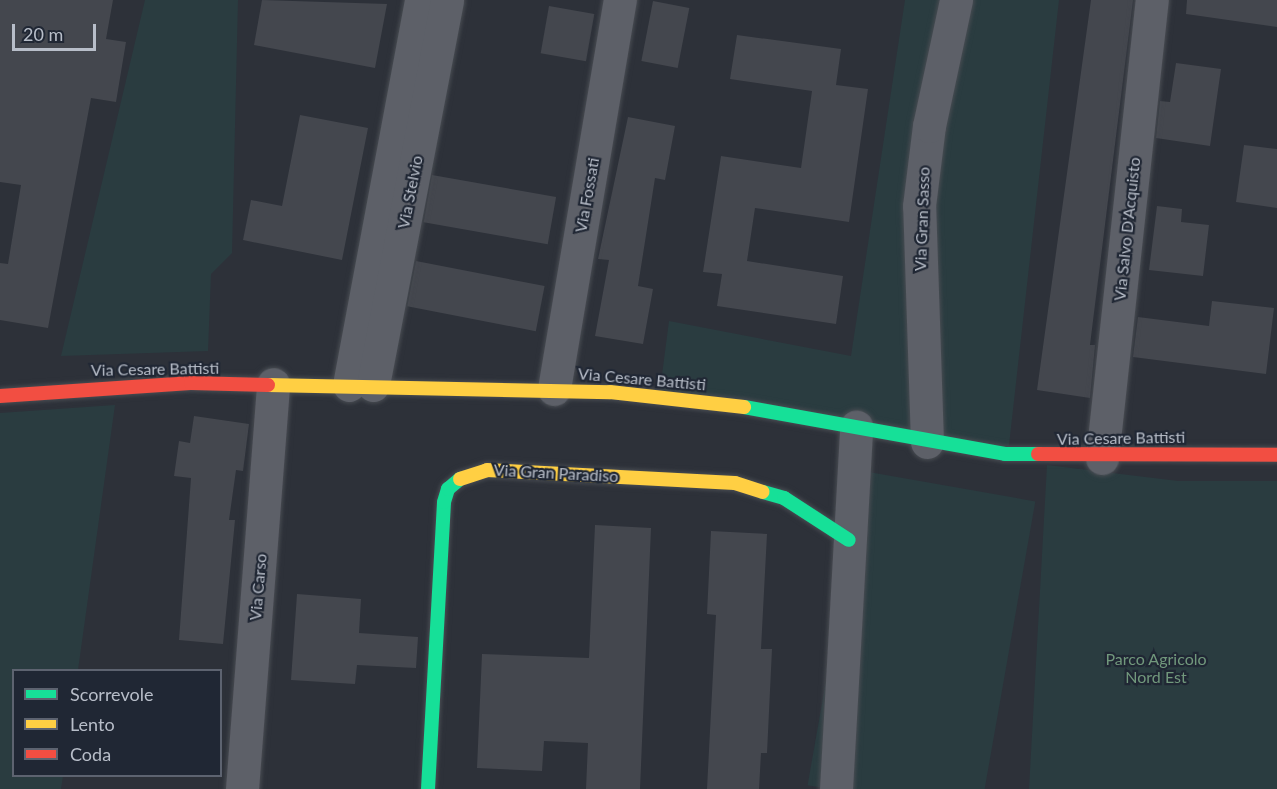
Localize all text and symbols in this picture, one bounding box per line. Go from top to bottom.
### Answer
scale bar [15,12,99,50]
text: 20 m [23,23,63,45]
street label: Via Stelvio [394,154,426,230]
street label: Via Fossati [571,156,603,234]
street label: Via Salvo D'Acquisto [1110,156,1144,302]
street label: Via Gran Sasso [911,166,933,272]
street label: Via Cesare Battisti [91,358,219,380]
street label: Via Cesare Battisti [577,364,707,394]
street label: Via Cesare Battisti [1057,427,1185,449]
street label: Via Gran Paradiso [493,460,619,486]
street label: Via Carso [246,553,270,621]
park label: Parco Agricolo Nord Est [1105,649,1207,687]
legend [12,669,222,777]
text: Scorrevole [70,683,153,705]
text: Lento [70,713,115,735]
text: Coda [70,743,111,765]

